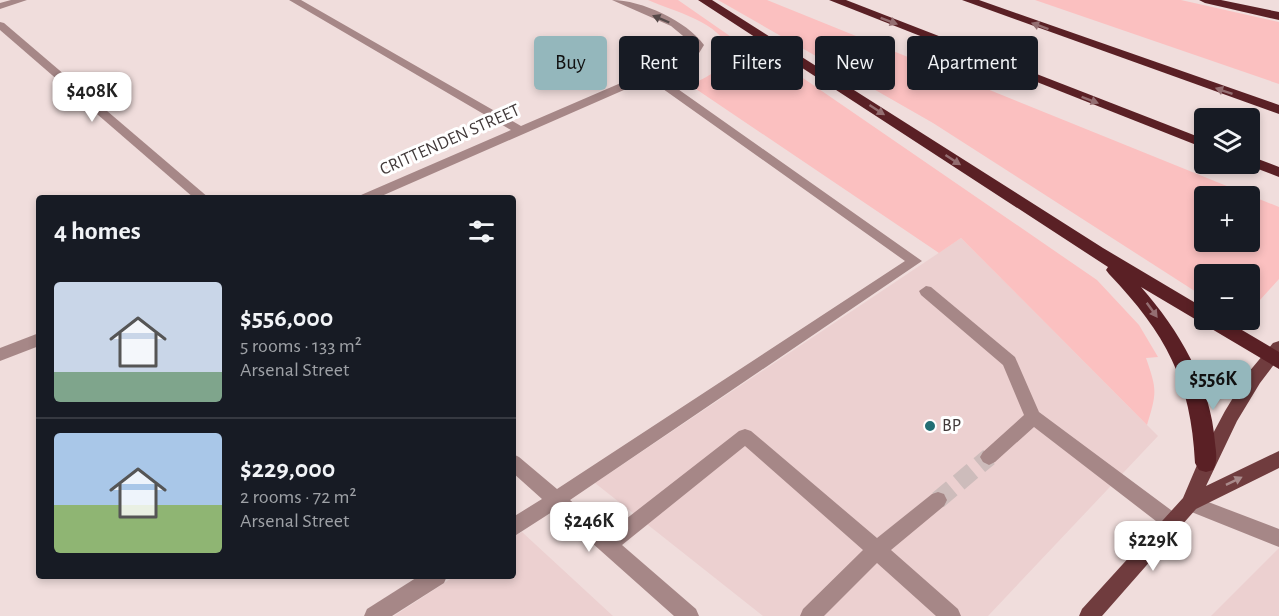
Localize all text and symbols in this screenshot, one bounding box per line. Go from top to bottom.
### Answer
one-way arrow [651,14,669,24]
one-way arrow [880,17,898,27]
one-way arrow [1031,20,1049,30]
chip: Buy [534,36,607,90]
chip: Rent [619,36,699,90]
chip: Filters [711,36,803,90]
chip: New [815,36,895,90]
chip: Apartment [907,36,1038,90]
pin: $408K [50,72,134,123]
text: $408K [66,81,118,101]
one-way arrow [1215,85,1233,95]
one-way arrow [1081,96,1099,105]
street label: CRITTENDEN STREET [377,101,523,179]
one-way arrow [869,105,885,116]
map controls [1194,108,1260,330]
button: layers [1194,108,1260,174]
one-way arrow [945,154,961,166]
button: + [1194,186,1260,252]
icon: filters [465,215,498,248]
text: 4 homes [54,218,141,244]
button: − [1194,264,1260,330]
one-way arrow [1146,301,1158,317]
text: $556,000 [240,305,333,331]
icon: home [102,306,174,378]
text: 5 rooms · 133 m² [240,336,362,356]
text: Arsenal Street [240,360,349,380]
pin: $556K [1171,360,1255,411]
text: $556K [1189,369,1237,389]
place label: BP [942,417,961,435]
marker: BP [923,419,937,433]
text: $229,000 [240,456,335,482]
icon: home [102,457,174,529]
one-way arrow [1226,476,1243,485]
text: 2 rooms · 72 m² [240,487,357,507]
pin: $246K [547,502,631,553]
text: Arsenal Street [240,511,349,531]
text: $246K [564,511,614,531]
pin: $229K [1111,521,1195,572]
text: $229K [1128,530,1178,550]

